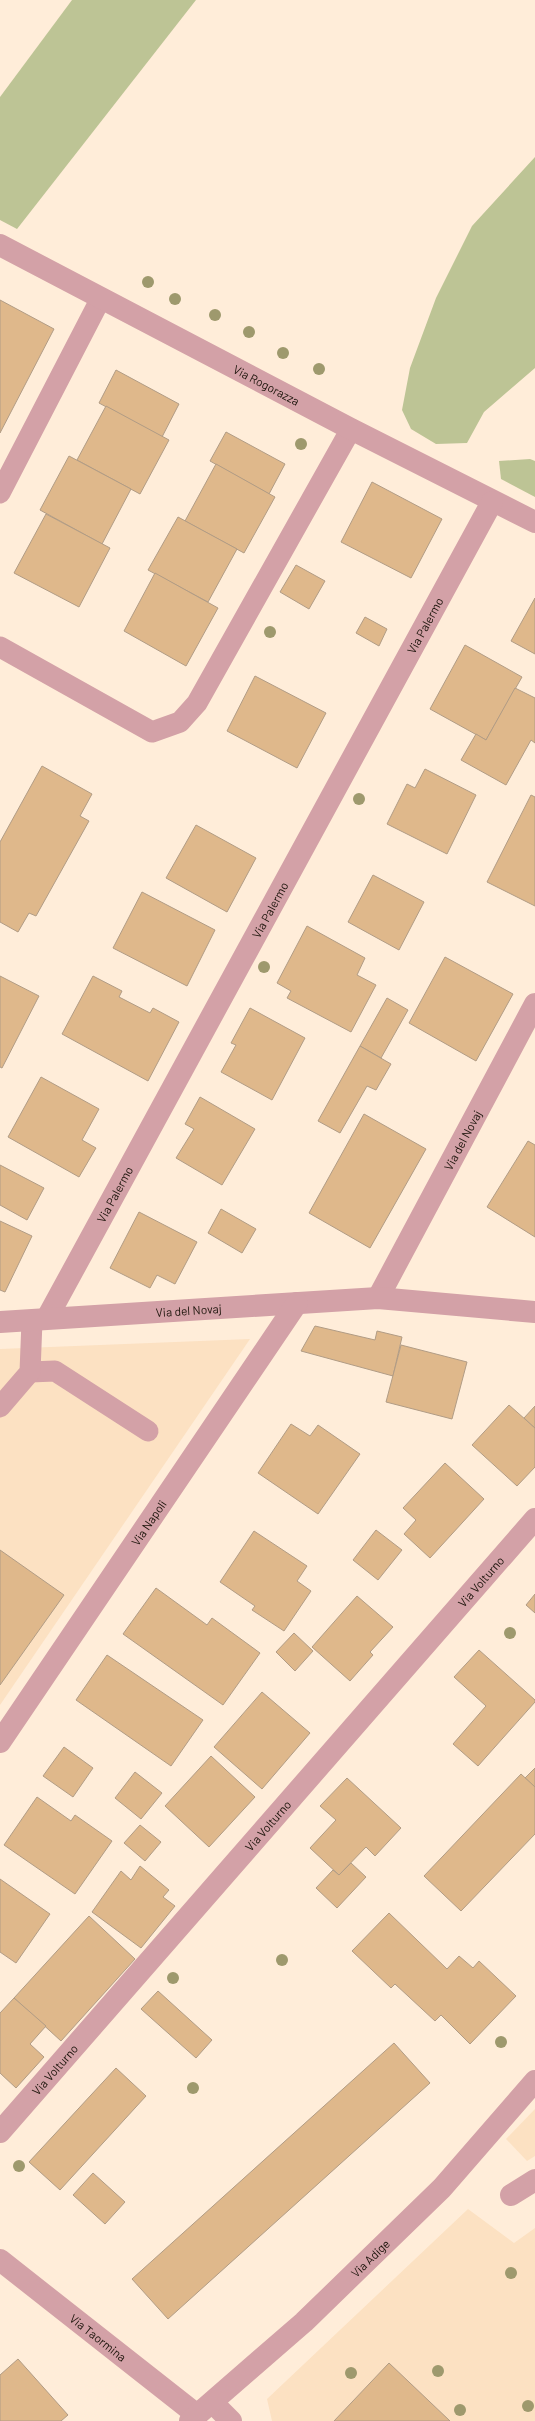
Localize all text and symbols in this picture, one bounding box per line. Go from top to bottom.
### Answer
street label: Via Rogorazza [231,362,302,408]
street label: Via Palermo [404,595,446,656]
street label: Via Palermo [249,879,291,940]
street label: Via del Novaj [441,1108,484,1172]
street label: Via Palermo [94,1164,135,1225]
street label: Via del Novaj [155,1301,222,1319]
street label: Via Napoli [128,1497,169,1548]
street label: Via Volturno [455,1553,507,1609]
street label: Via Volturno [242,1797,293,1854]
street label: Via Volturno [29,2041,80,2098]
street label: Via Adige [348,2236,392,2280]
street label: Via Taormina [67,2311,129,2364]

